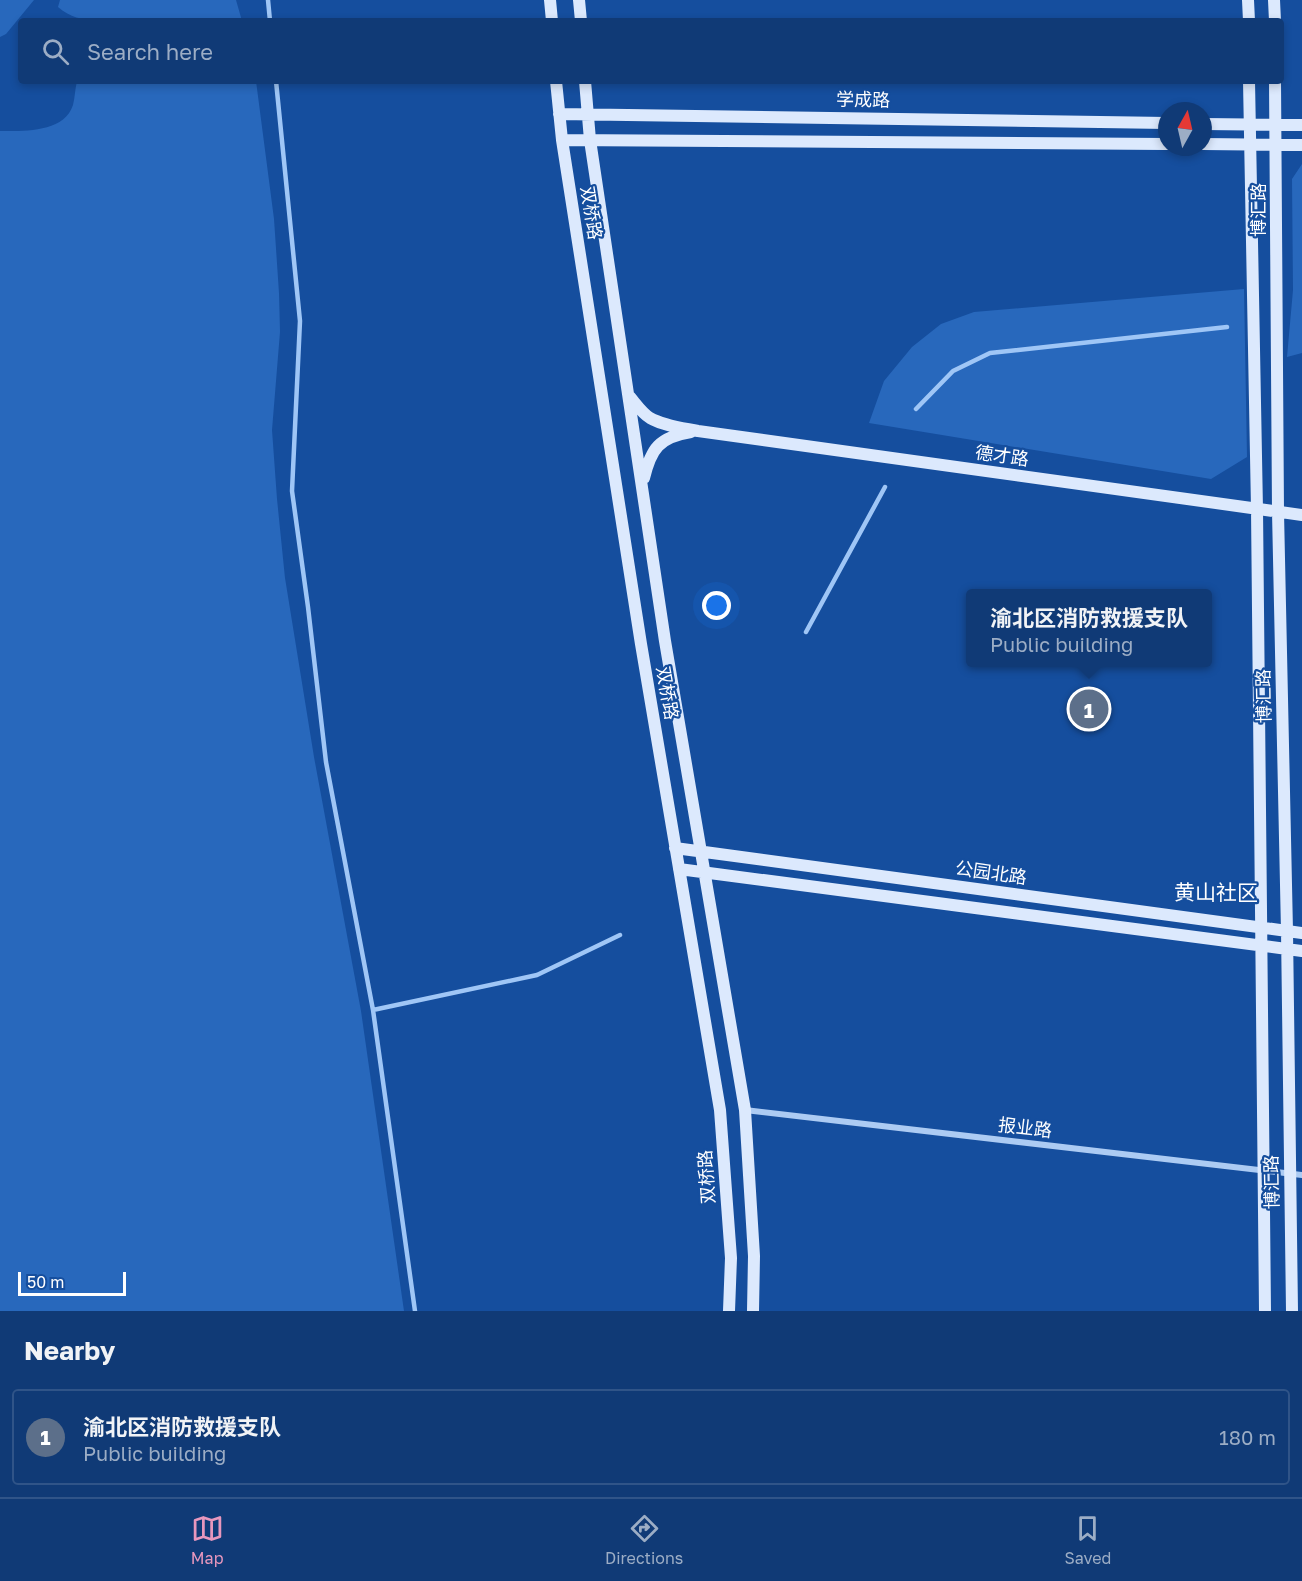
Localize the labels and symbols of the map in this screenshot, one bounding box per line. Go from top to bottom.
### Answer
street label: 学成路 [836,88,890,110]
north arrow [1158,102,1212,156]
street label: 博汇路 [1247,183,1269,237]
street label: 双桥路 [577,184,607,241]
street label: 德才路 [974,440,1030,470]
your location [702,591,731,620]
street label: 双桥路 [652,664,684,721]
street label: 博汇路 [1252,669,1274,723]
pin: 1 [1070,686,1108,732]
street label: 公园北路 [954,856,1028,888]
district label: 黄山社区 [1174,879,1258,905]
street label: 报业路 [997,1113,1053,1141]
street label: 双桥路 [693,1149,719,1205]
street label: 博汇路 [1260,1155,1282,1209]
scale bar [18,1269,126,1296]

